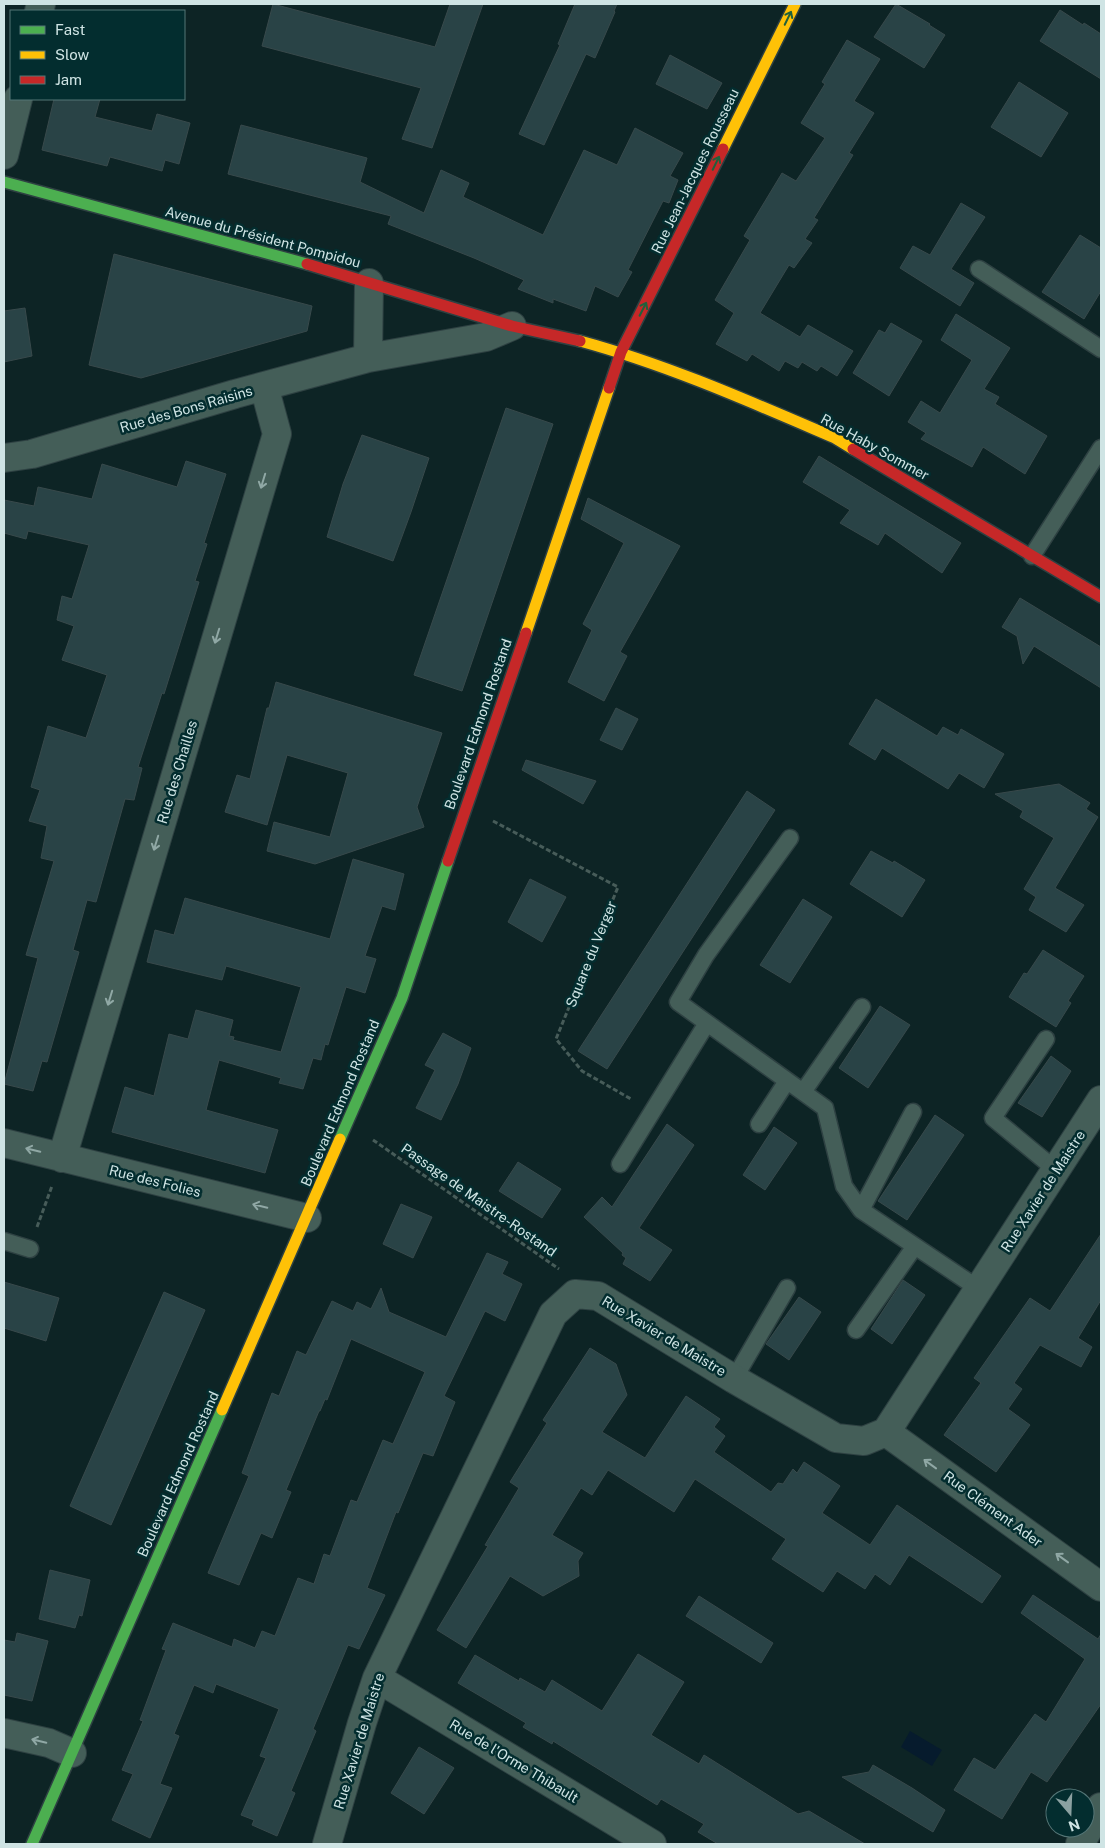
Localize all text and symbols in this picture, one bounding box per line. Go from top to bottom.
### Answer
legend [10,10,185,100]
one-way arrow [783,10,793,25]
text: Fast [55,21,85,38]
text: Slow [55,46,90,63]
text: Jam [55,71,82,88]
street label: Rue Jean-Jacques Rousseau [648,86,742,256]
one-way arrow [712,156,721,171]
street label: Avenue du Président Pompidou [164,203,362,271]
one-way arrow [638,301,648,316]
street label: Rue des Bons Raisins [118,382,254,436]
street label: Rue Haby Sommer [818,411,932,483]
one-way arrow [257,472,267,488]
one-way arrow [211,628,221,644]
street label: Boulevard Edmond Rostand [441,637,515,811]
street label: Rue des Chailles [154,718,200,826]
one-way arrow [150,834,160,850]
street label: Square du Verger [562,898,620,1010]
one-way arrow [104,990,114,1006]
street label: Boulevard Edmond Rostand [298,1017,382,1189]
street label: Rue Xavier de Maistre [998,1127,1088,1255]
street label: Passage de Maistre-Rostand [398,1140,560,1260]
one-way arrow [25,1145,41,1155]
street label: Rue des Folies [108,1162,202,1200]
one-way arrow [252,1201,268,1210]
street label: Rue Xavier de Maistre [599,1293,729,1379]
street label: Boulevard Edmond Rostand [134,1389,222,1559]
one-way arrow [924,1458,937,1469]
street label: Rue Clément Ader [940,1468,1046,1550]
one-way arrow [1055,1553,1069,1563]
street label: Rue Xavier de Maistre [331,1671,387,1811]
street label: Rue de l'Orme Thibault [447,1716,581,1806]
one-way arrow [31,1736,47,1745]
north arrow [1045,1788,1095,1838]
text: N [1066,1816,1082,1835]

